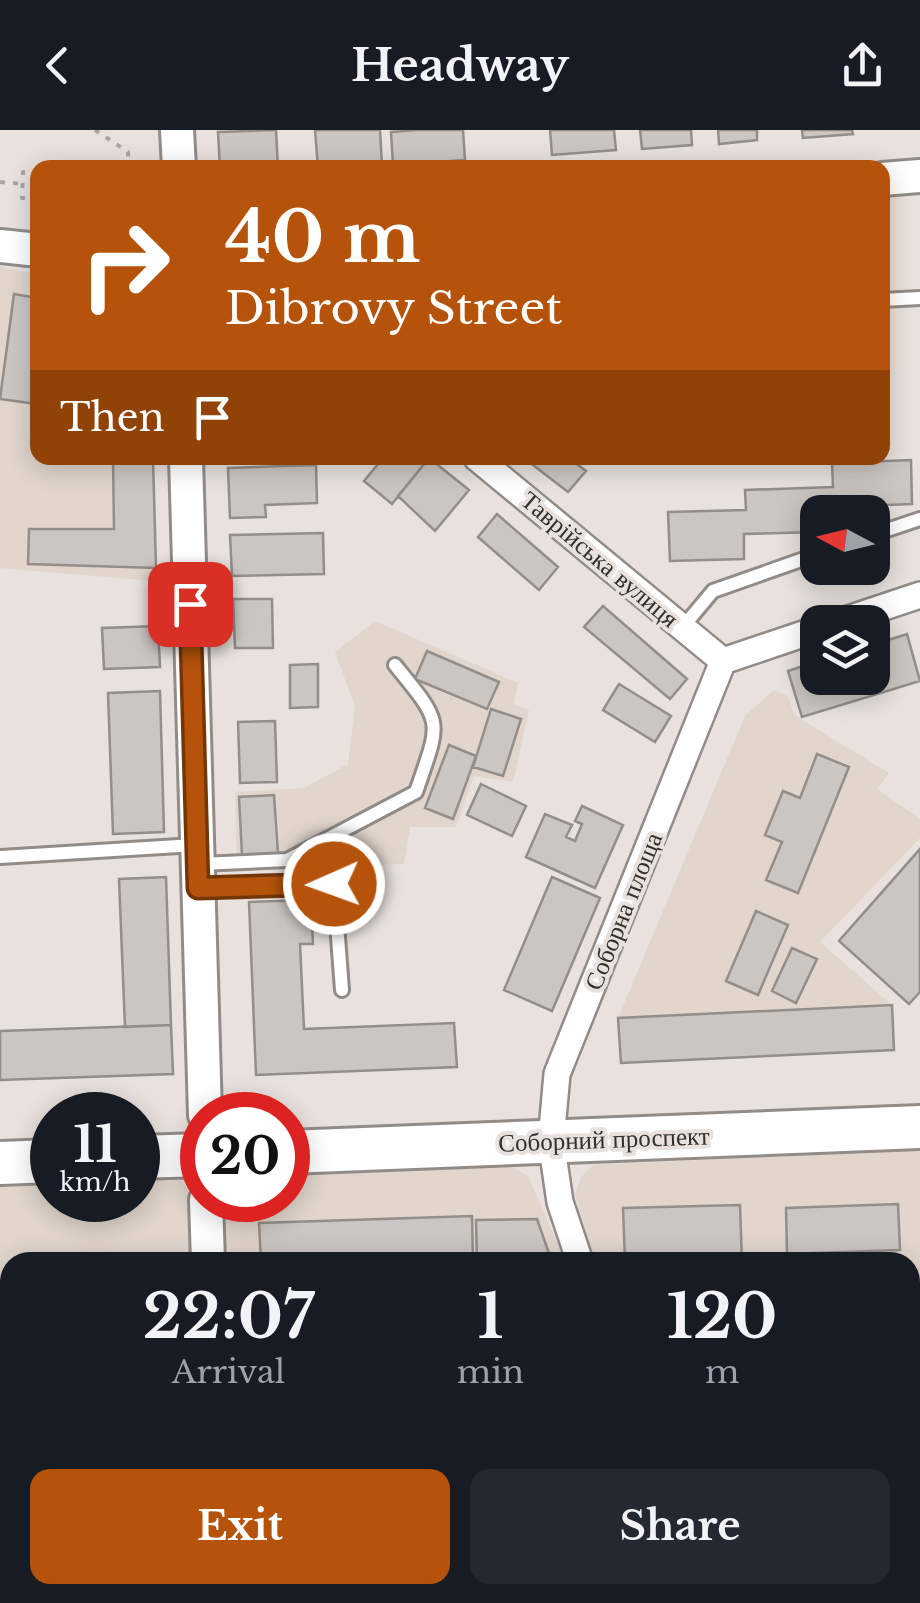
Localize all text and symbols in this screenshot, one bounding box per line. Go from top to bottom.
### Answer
text: Headway [351,37,569,93]
icon: back [30,38,85,93]
icon: share [835,38,890,93]
text: 40 m [225,194,420,281]
icon: right [60,200,190,330]
text: Dibrovy Street [225,280,562,336]
icon: arrive [185,390,240,445]
text: Then [60,394,165,441]
street label: Таврійська вулиця [515,485,685,635]
north arrow [800,495,890,585]
map controls [800,495,890,695]
pin [148,562,233,647]
icon: arrive [163,577,218,632]
button: layers [800,605,890,695]
street label: Соборна площа [578,828,669,995]
position arrow [282,832,386,936]
speed limit sign: 20 [180,1092,310,1222]
text: 11 [73,1113,117,1176]
street label: Соборний проспект [498,1120,710,1159]
text: km/h [60,1167,130,1198]
text: 22:07 [143,1280,314,1354]
text: 1 [477,1280,504,1354]
text: 120 [667,1280,777,1354]
text: Arrival [172,1352,285,1392]
text: min [457,1352,524,1392]
text: m [705,1352,739,1392]
button: Exit [30,1469,450,1584]
button: Share [470,1469,890,1584]

